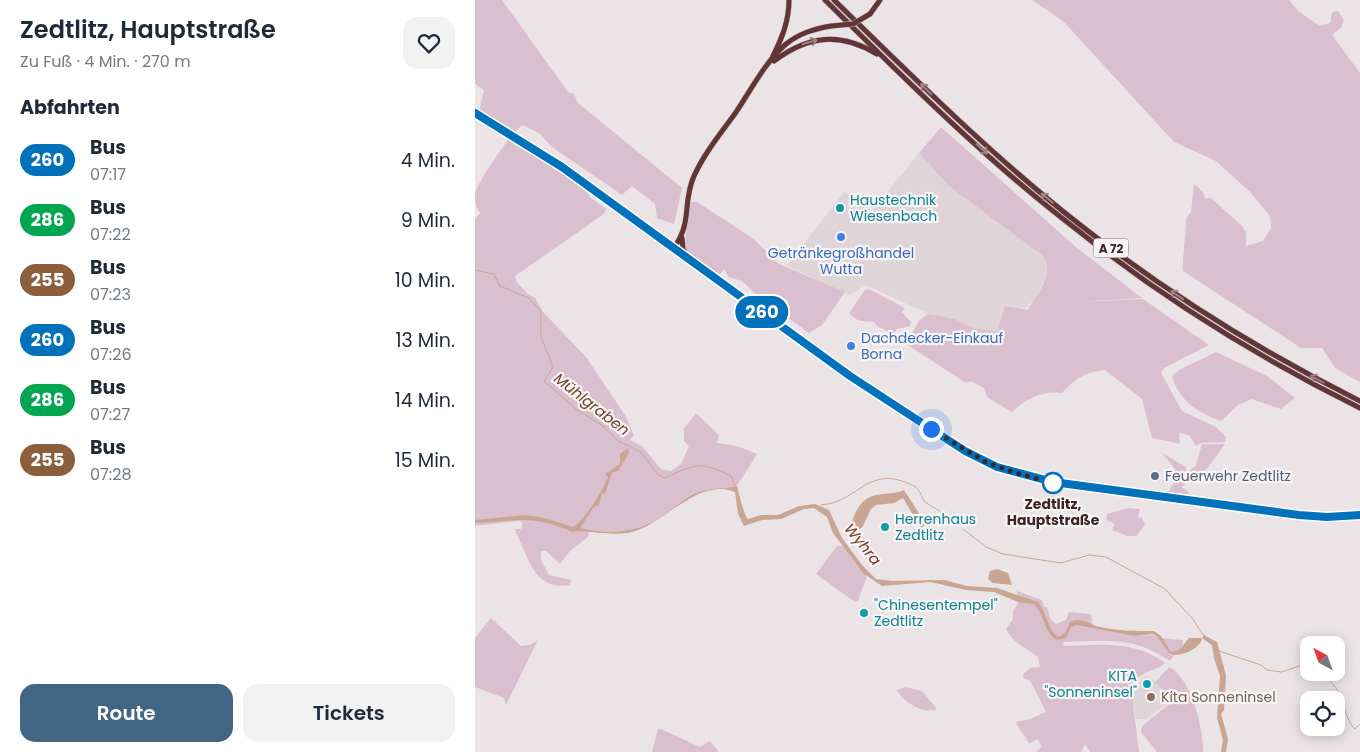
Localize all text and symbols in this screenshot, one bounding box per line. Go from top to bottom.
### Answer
text: Zedtlitz, Hauptstraße [20,13,276,46]
button: heart [403,17,455,69]
one-way arrow [802,36,818,46]
text: Zu Fuß · 4 Min. · 270 m [20,50,191,73]
one-way arrow [920,83,933,95]
text: Abfahrten [20,94,120,121]
text: Bus [90,134,126,161]
one-way arrow [975,143,988,154]
text: 260 [31,147,64,172]
text: 4 Min. [401,147,455,174]
text: 07:17 [90,163,126,186]
place label: Haustechnik Wiesenbach [850,190,937,226]
one-way arrow [1041,192,1054,203]
text: Bus [90,194,126,221]
marker: Haustechnik Wiesenbach [834,202,846,214]
text: 286 [31,207,64,232]
text: 9 Min. [401,207,455,234]
text: 07:22 [90,223,131,246]
marker: Getränkegroßhandel Wutta [835,231,847,243]
road number: A 72 [1093,238,1129,258]
place label: Getränkegroßhandel Wutta [768,243,914,279]
text: Bus [90,254,126,281]
text: 255 [31,267,64,292]
text: 10 Min. [395,267,455,294]
text: 07:23 [90,283,131,306]
one-way arrow [1170,290,1184,300]
line badge: 260 [733,296,791,328]
text: 260 [745,299,779,324]
text: Bus [90,314,126,341]
text: 260 [31,327,64,352]
text: 13 Min. [395,327,455,354]
place label: Dachdecker-Einkauf Borna [861,328,1004,364]
marker: Dachdecker-Einkauf Borna [845,340,857,352]
text: 07:26 [90,343,132,366]
water label: Mühlgraben [550,368,634,440]
one-way arrow [1310,373,1324,383]
text: Bus [90,374,126,401]
text: 286 [31,387,64,412]
text: 14 Min. [395,387,455,414]
text: 07:27 [90,403,130,426]
your location [919,417,944,442]
text: Bus [90,434,126,461]
text: 255 [31,447,64,472]
text: 15 Min. [395,447,455,474]
text: 07:28 [90,463,132,486]
place label: Feuerwehr Zedtlitz [1165,466,1291,486]
marker: Feuerwehr Zedtlitz [1149,470,1161,482]
marker: Zedtlitz, Hauptstraße [1042,472,1064,494]
place label: Zedtlitz, Hauptstraße [1007,494,1100,530]
place label: Herrenhaus Zedtlitz [895,509,976,545]
water label: Wyhra [840,519,886,569]
marker: Herrenhaus Zedtlitz [879,521,891,533]
place label: "Chinesentempel" Zedtlitz [874,595,998,631]
marker: "Chinesentempel" Zedtlitz [858,607,870,619]
north arrow [1300,636,1345,681]
map controls [1300,636,1345,736]
place label: KITA "Sonneninsel" [1044,666,1137,702]
marker: KITA "Sonneninsel" [1141,678,1153,690]
button: Route [20,684,233,742]
button: Tickets [243,684,455,742]
place label: Kita Sonneninsel [1161,687,1276,707]
marker: Kita Sonneninsel [1145,691,1157,703]
button: locate [1300,691,1345,736]

